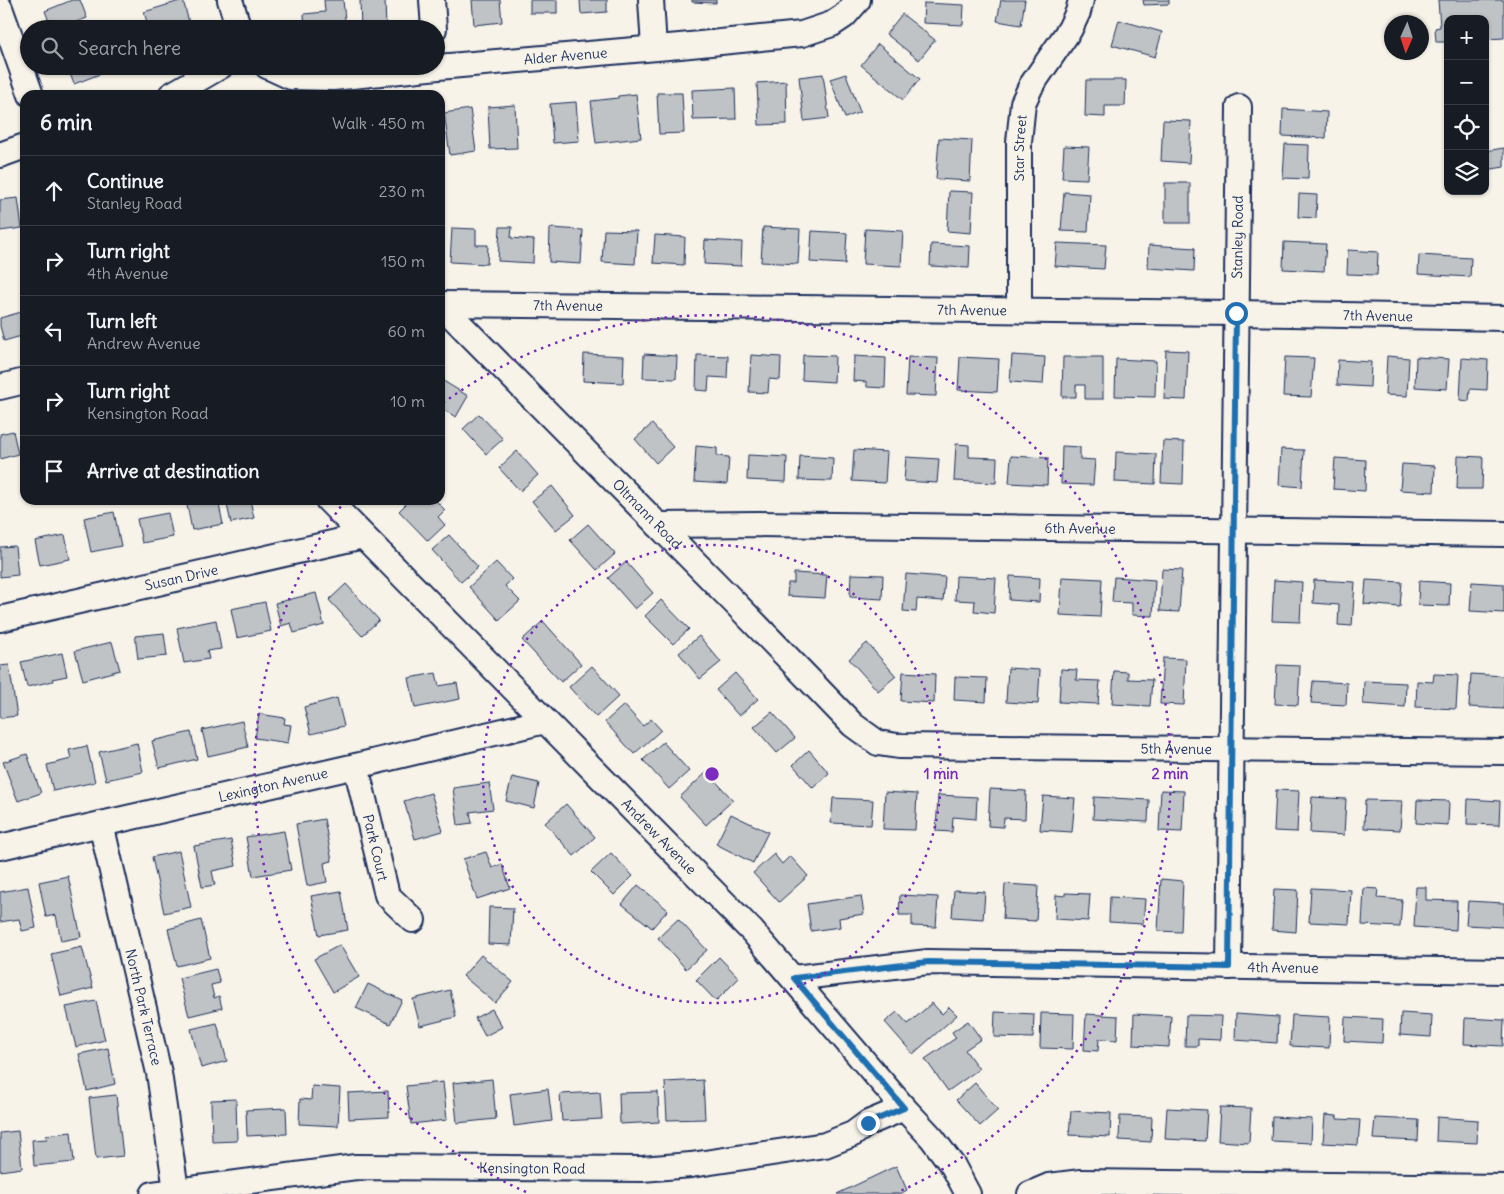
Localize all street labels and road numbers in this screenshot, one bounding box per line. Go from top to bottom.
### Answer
street label: Alder Avenue [523,43,608,69]
street label: Star Street [1010,114,1031,181]
street label: Stanley Road [1228,195,1247,279]
street label: 7th Avenue [533,296,603,315]
street label: 7th Avenue [937,301,1007,319]
street label: 7th Avenue [1343,306,1413,325]
street label: Oltmann Road [609,475,686,553]
street label: 6th Avenue [1044,519,1116,538]
street label: Susan Drive [143,560,220,595]
street label: 5th Avenue [1141,739,1212,758]
street label: Lexington Avenue [217,764,329,806]
street label: Andrew Avenue [618,795,700,878]
street label: Park Court [359,813,392,883]
street label: North Park Terrace [121,947,166,1067]
street label: 4th Avenue [1247,958,1319,977]
street label: Kensington Road [479,1159,585,1178]

